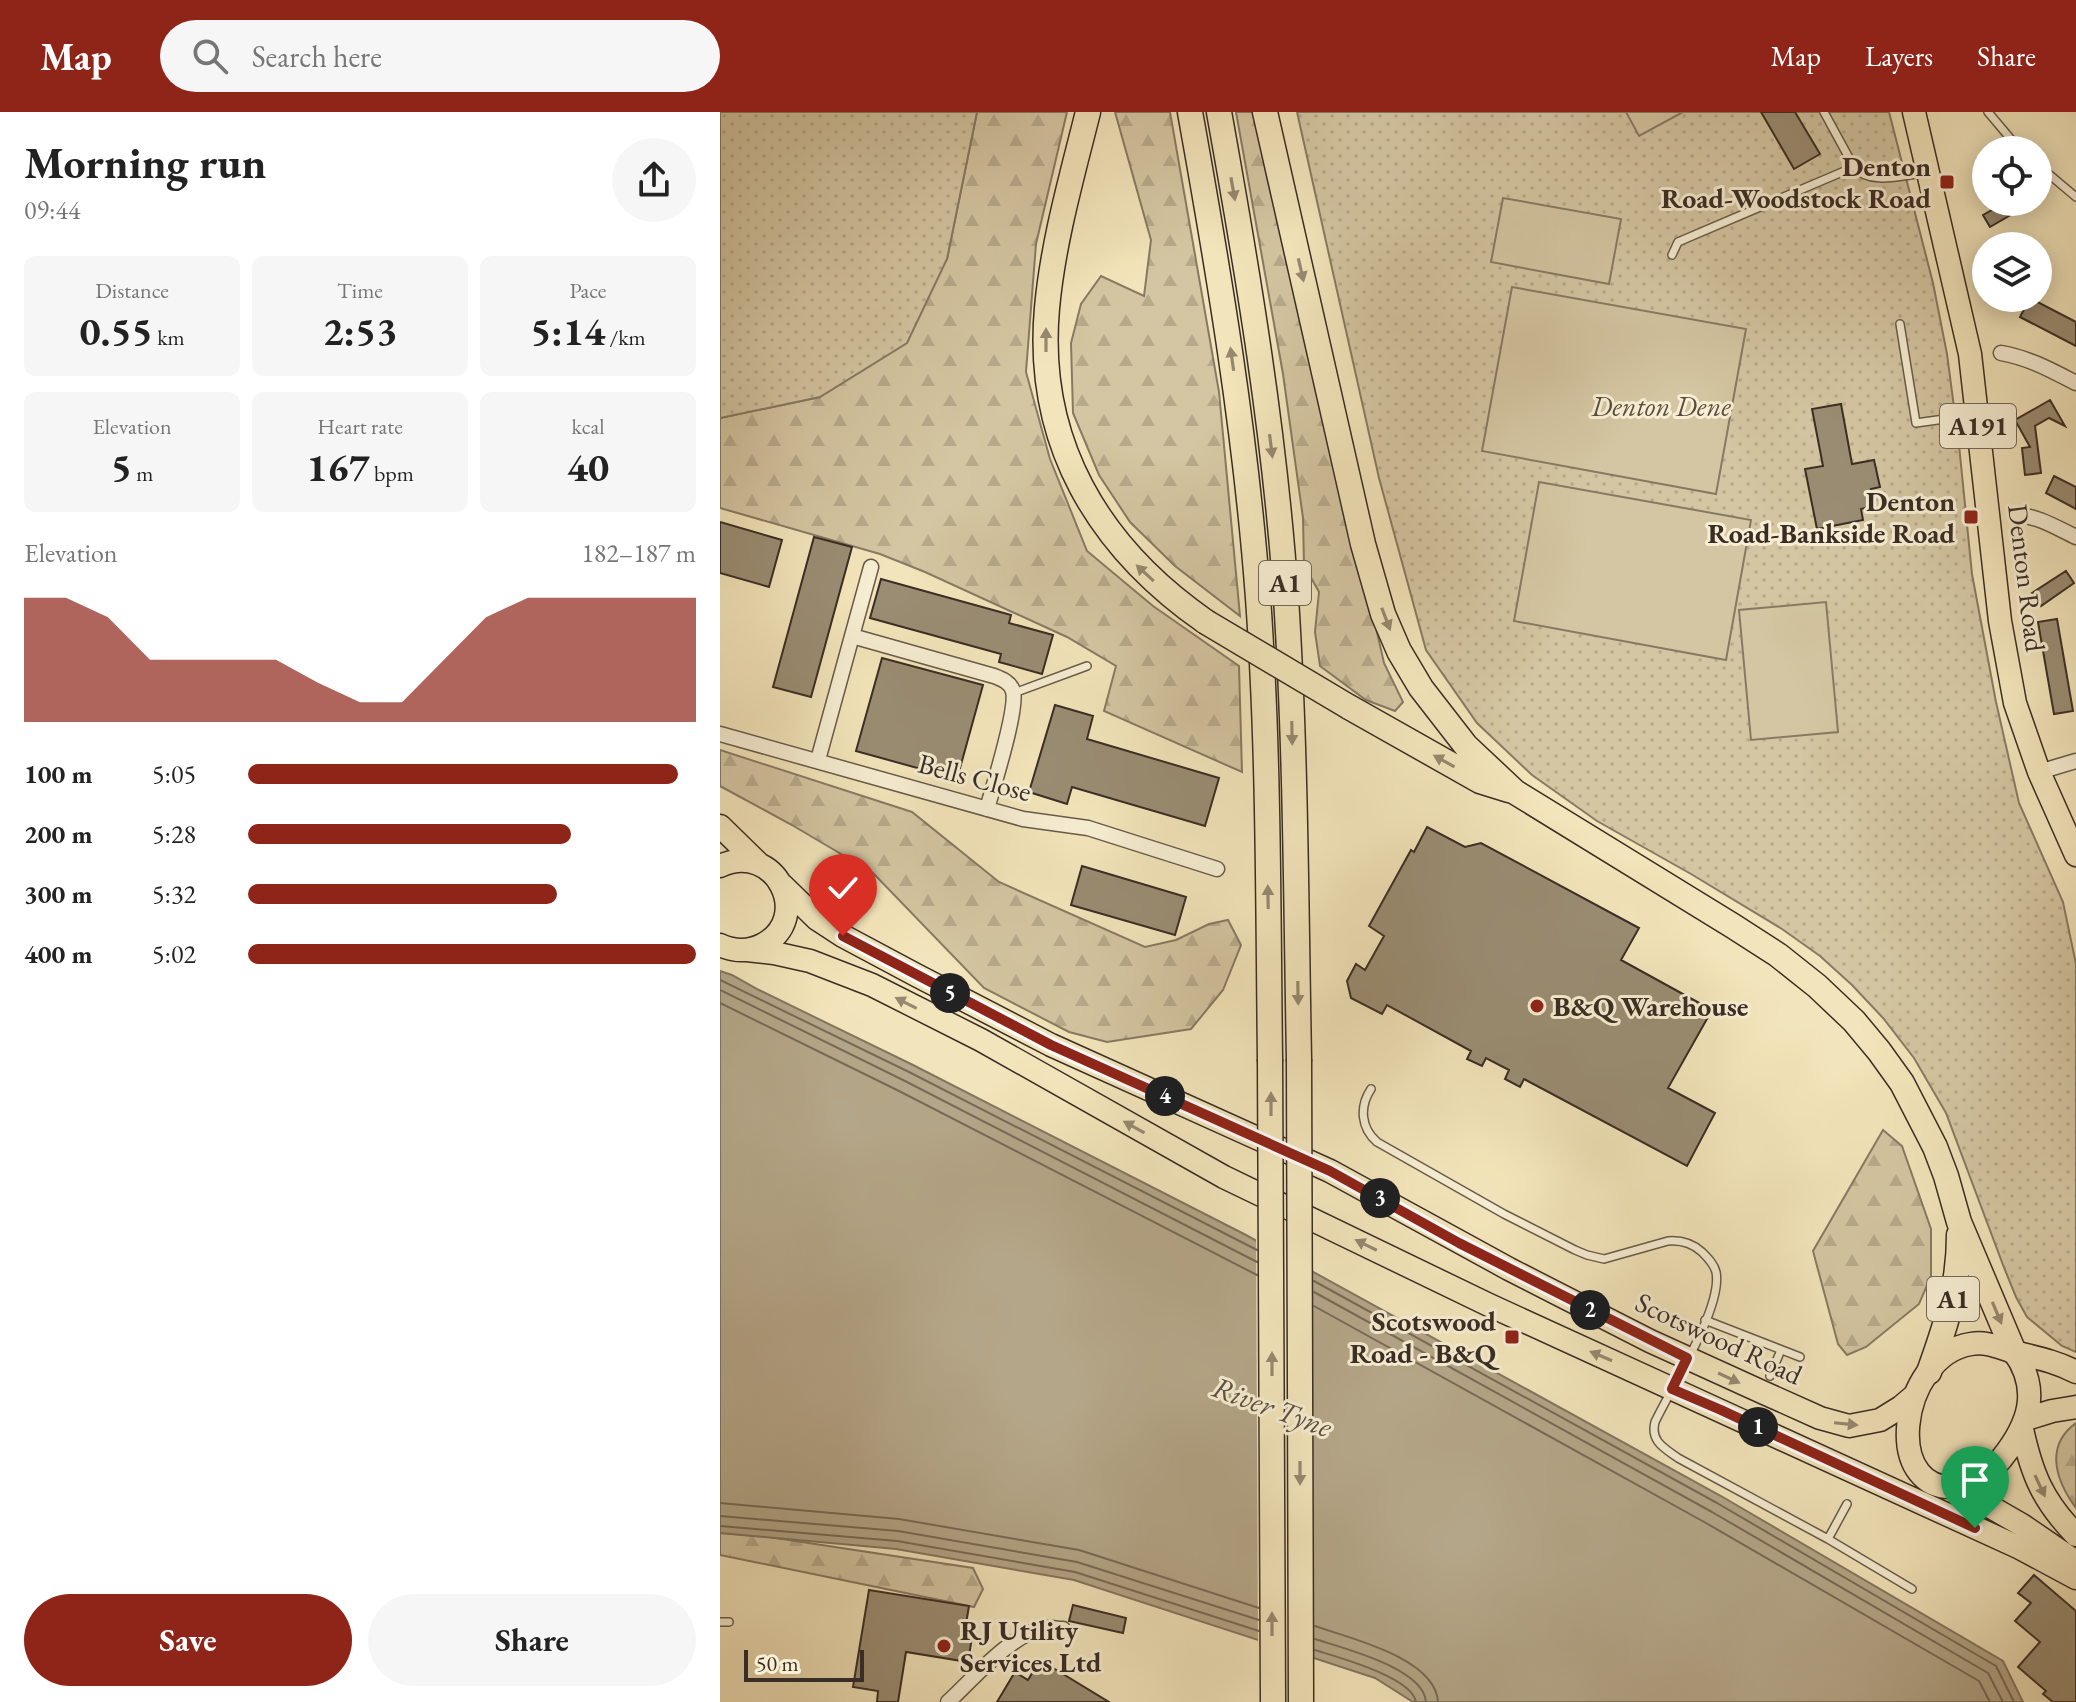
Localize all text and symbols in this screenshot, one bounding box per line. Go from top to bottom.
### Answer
search box [160,20,720,92]
text: Map [40,32,112,81]
icon: search [188,34,232,78]
text: Search here [252,37,382,76]
text: Map [1771,38,1821,74]
text: Layers [1865,38,1933,74]
text: Share [1977,38,2036,74]
text: Morning run [24,134,266,191]
map controls [1972,136,2052,312]
button: locate [1972,136,2052,216]
button: share [612,138,696,222]
place label: Denton Road-Woodstock Road [1661,148,1932,216]
marker: Denton Road-Woodstock Road [1938,173,1956,191]
one-way arrow [1227,177,1239,202]
text: 09:44 [24,193,80,227]
button: layers [1972,232,2052,312]
one-way arrow [1295,258,1307,283]
text: Distance [95,276,169,305]
text: Time [337,276,383,305]
text: Pace [570,276,606,305]
text: 0.55 [79,305,153,357]
text: 2:53 [323,305,397,357]
text: 5:14 [530,305,605,357]
text: km [153,323,185,352]
text: /km [605,323,646,352]
one-way arrow [1040,327,1052,352]
one-way arrow [1225,346,1238,371]
park label: Denton Dene [1590,388,1731,424]
road number: A191 [1940,404,2016,448]
text: Elevation [92,412,172,441]
text: Heart rate [317,412,403,441]
text: kcal [571,412,605,441]
one-way arrow [1265,434,1278,459]
text: 5 [111,441,132,493]
text: 167 [306,441,370,493]
text: 40 [567,441,609,493]
text: m [132,459,153,488]
text: bpm [370,459,414,488]
place label: Denton Road-Bankside Road [1708,483,1956,551]
street label: Denton Road [2000,502,2054,655]
marker: Denton Road-Bankside Road [1962,508,1980,526]
text: Elevation [24,536,118,570]
text: 182–187 m [581,536,696,570]
road number: A1 [1259,561,1311,605]
one-way arrow [1136,564,1155,582]
one-way arrow [1380,607,1393,631]
one-way arrow [1286,721,1299,746]
street label: Bells Close [914,745,1036,809]
one-way arrow [1433,754,1455,768]
text: 100 m [24,757,92,791]
text: 5:05 [152,757,196,791]
text: 200 m [24,817,92,851]
text: 5:28 [152,817,196,851]
pin [809,854,877,936]
icon: check [821,866,865,910]
text: 300 m [24,877,92,911]
text: 5:32 [152,877,196,911]
one-way arrow [1261,884,1274,909]
text: 400 m [24,937,92,971]
text: 5:02 [152,937,196,971]
pin: 5 [930,973,970,1013]
text: 5 [944,978,956,1007]
one-way arrow [1292,981,1304,1006]
place label: B&Q Warehouse [1553,988,1748,1024]
one-way arrow [895,996,918,1009]
marker: B&Q Warehouse [1528,997,1546,1015]
pin: 4 [1145,1076,1185,1116]
text: 4 [1159,1081,1171,1110]
one-way arrow [1265,1091,1277,1116]
one-way arrow [1123,1121,1146,1134]
pin: 3 [1360,1178,1400,1218]
text: 3 [1374,1183,1386,1212]
one-way arrow [1354,1239,1377,1252]
road number: A1 [1927,1277,1979,1321]
street label: Scotswood Road [1630,1284,1809,1393]
pin: 2 [1570,1290,1610,1330]
text: 2 [1584,1295,1596,1324]
one-way arrow [1991,1301,2004,1325]
place label: Scotswood Road - B&Q [1350,1303,1500,1371]
marker: Scotswood Road - B&Q [1503,1328,1521,1346]
one-way arrow [1589,1350,1613,1363]
one-way arrow [1265,1351,1278,1376]
water label: River Tyne [1207,1367,1338,1446]
one-way arrow [1718,1371,1741,1384]
pin: 1 [1738,1407,1778,1447]
text: 1 [1752,1412,1764,1441]
one-way arrow [1833,1417,1858,1430]
pin [1941,1446,2009,1528]
icon: arrive [1953,1458,1997,1502]
one-way arrow [1294,1461,1306,1486]
one-way arrow [2034,1475,2047,1498]
button: Save [24,1594,352,1686]
button: Share [368,1594,696,1686]
one-way arrow [1266,1611,1279,1636]
place label: RJ Utility Services Ltd [960,1612,1102,1680]
marker: RJ Utility Services Ltd [935,1637,953,1655]
scale bar [744,1646,864,1682]
text: 50 m [756,1649,799,1678]

